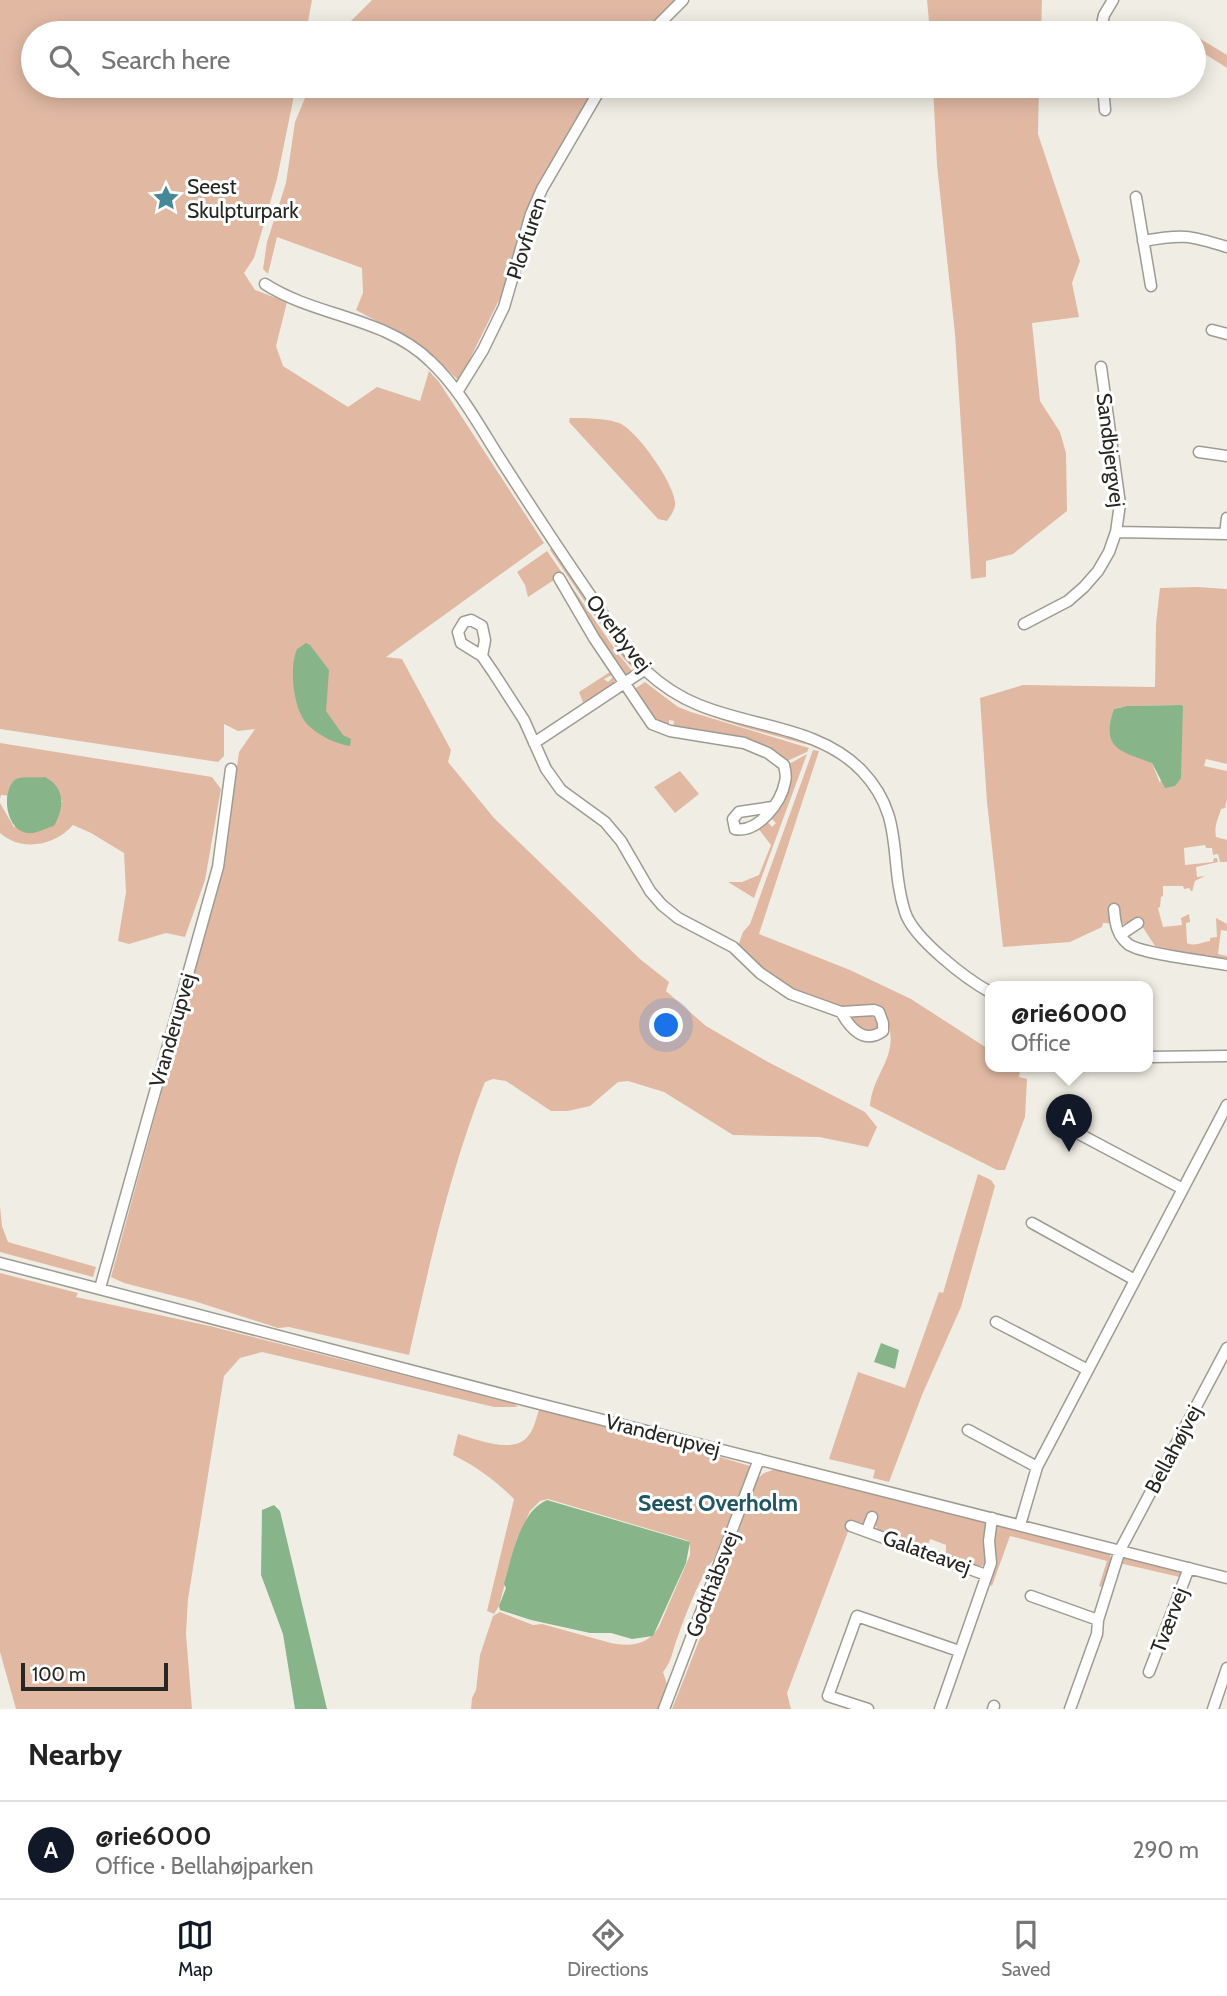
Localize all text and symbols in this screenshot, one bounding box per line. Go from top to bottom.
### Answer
search box [21,21,1206,98]
icon: search [45,41,83,79]
text: Search here [101,44,230,76]
place label: Seest Skulpturpark [187,174,299,223]
place icon: Seest Skulpturpark [151,183,181,213]
street label: Plovfuren [501,194,551,282]
street label: Sandbjergvej [1091,391,1130,509]
street label: Overbyvej [580,589,657,677]
street label: Vranderupvej [144,970,201,1090]
popup [985,981,1153,1072]
text: @rie6000 [1011,997,1127,1029]
your location [649,1008,683,1042]
text: Office [1011,1029,1070,1057]
pin: A [1046,1094,1092,1152]
street label: Bellahøjvej [1139,1401,1207,1498]
street label: Vranderupvej [603,1409,723,1462]
district label: Seest Overholm [638,1489,798,1517]
street label: Galateavej [879,1525,974,1580]
street label: Godthåbsvej [680,1527,745,1641]
street label: Tværvej [1145,1584,1194,1657]
scale bar [21,1660,168,1692]
text: 100 m [32,1663,86,1686]
text: Nearby [28,1736,122,1773]
text: @rie6000 [95,1820,212,1852]
text: A [44,1836,58,1864]
text: 290 m [1132,1836,1199,1864]
text: Office · Bellahøjparken [95,1852,314,1880]
tab: Map [176,1916,214,1981]
tab: Directions [567,1916,648,1981]
tab: Saved [1001,1916,1051,1981]

